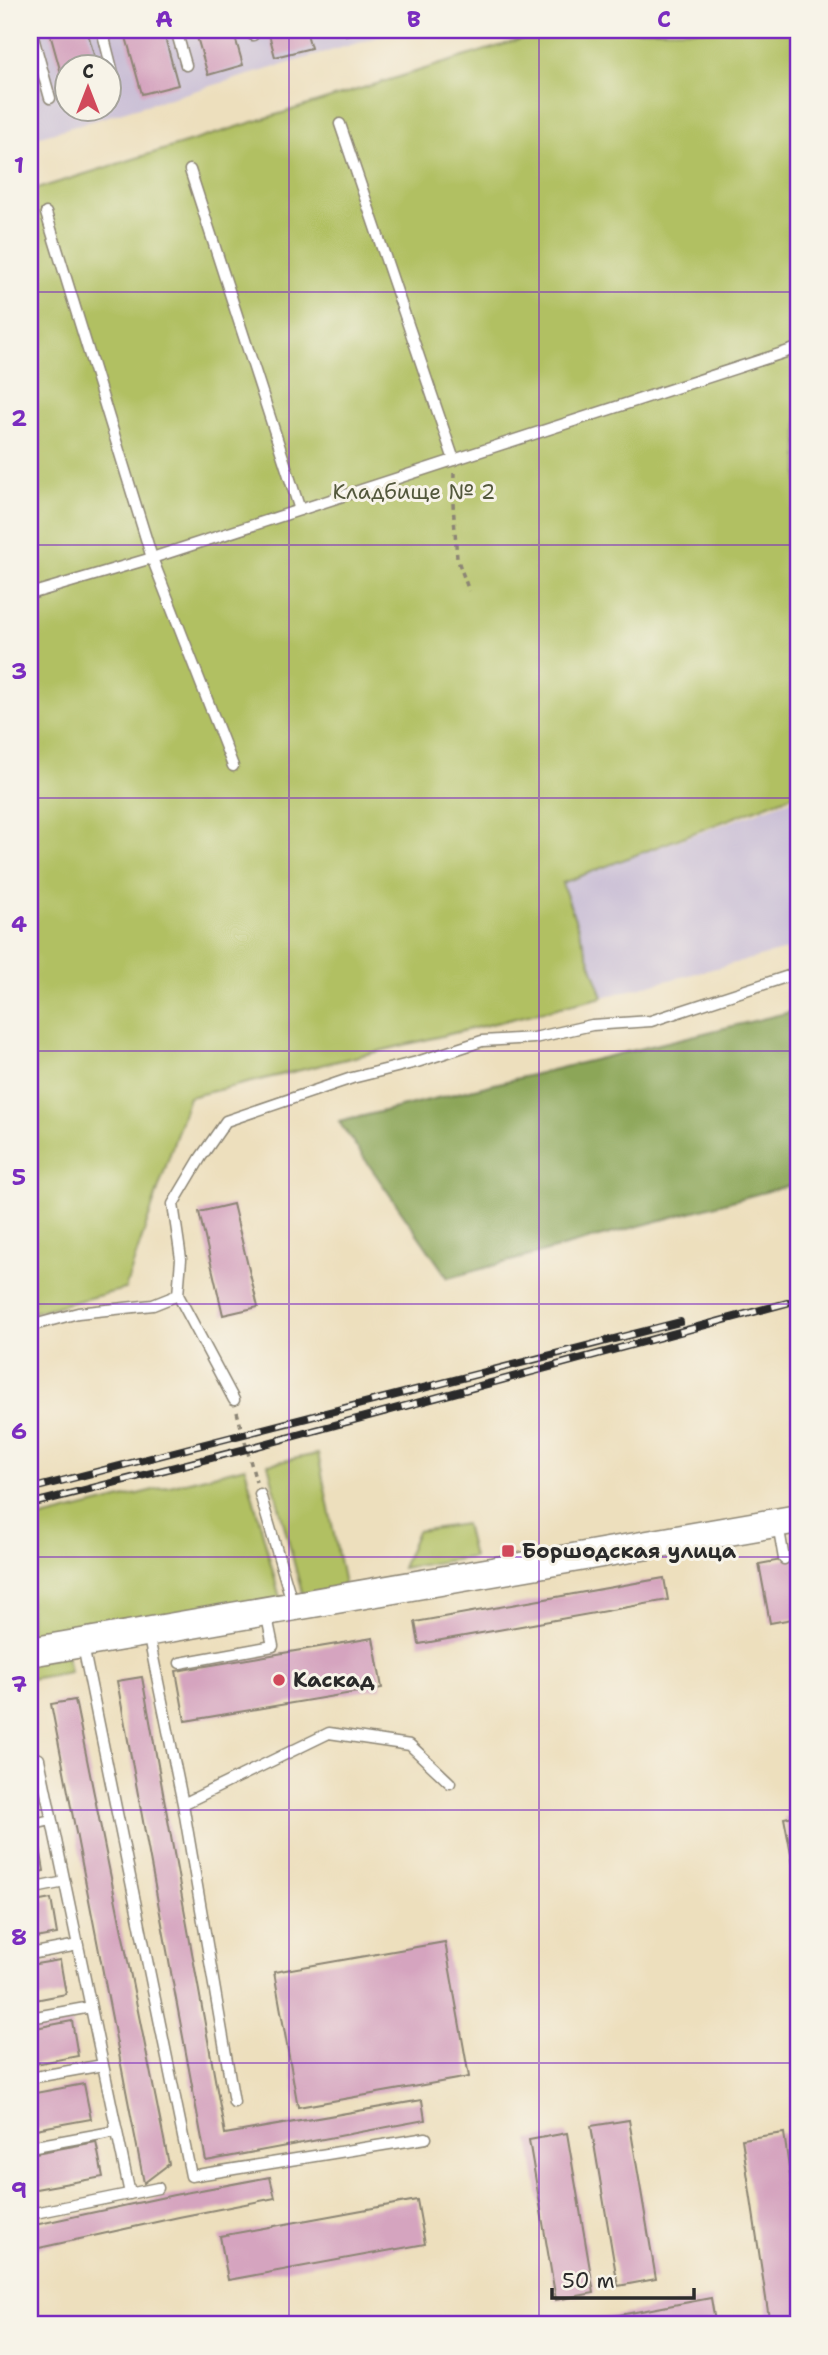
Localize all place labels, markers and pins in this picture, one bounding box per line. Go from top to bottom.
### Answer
place label: Боршодская улица [522,1537,737,1565]
marker: Боршодская улица [500,1543,516,1559]
place label: Каскад [293,1666,375,1694]
marker: Каскад [271,1672,287,1688]

